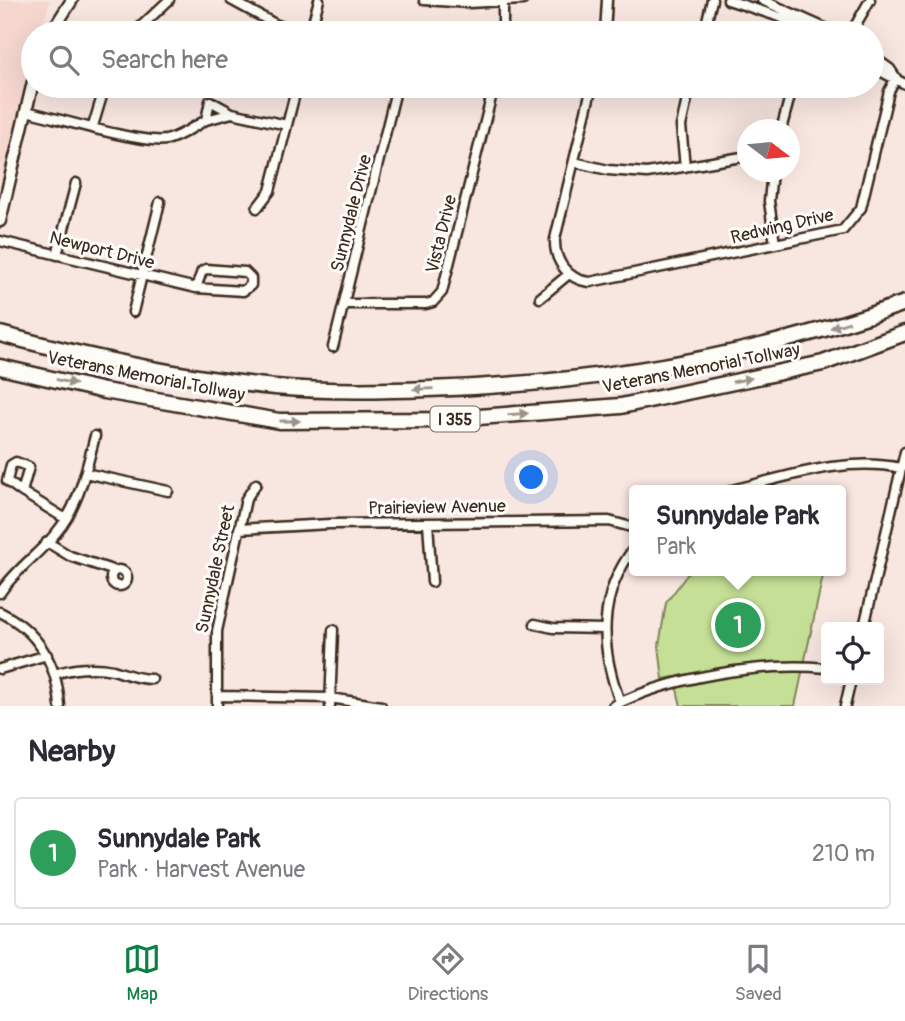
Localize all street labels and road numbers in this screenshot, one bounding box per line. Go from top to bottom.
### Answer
street label: Sunnydale Drive [326,152,377,274]
street label: Vista Drive [421,192,462,276]
street label: Redwing Drive [728,203,836,249]
street label: Newport Drive [47,226,157,275]
street label: Veterans Memorial Tollway [600,338,802,399]
street label: Veterans Memorial Tollway [45,346,247,407]
road number: I 355 [430,406,480,432]
street label: Prairieview Avenue [368,495,506,520]
street label: Sunnydale Street [191,502,240,635]

